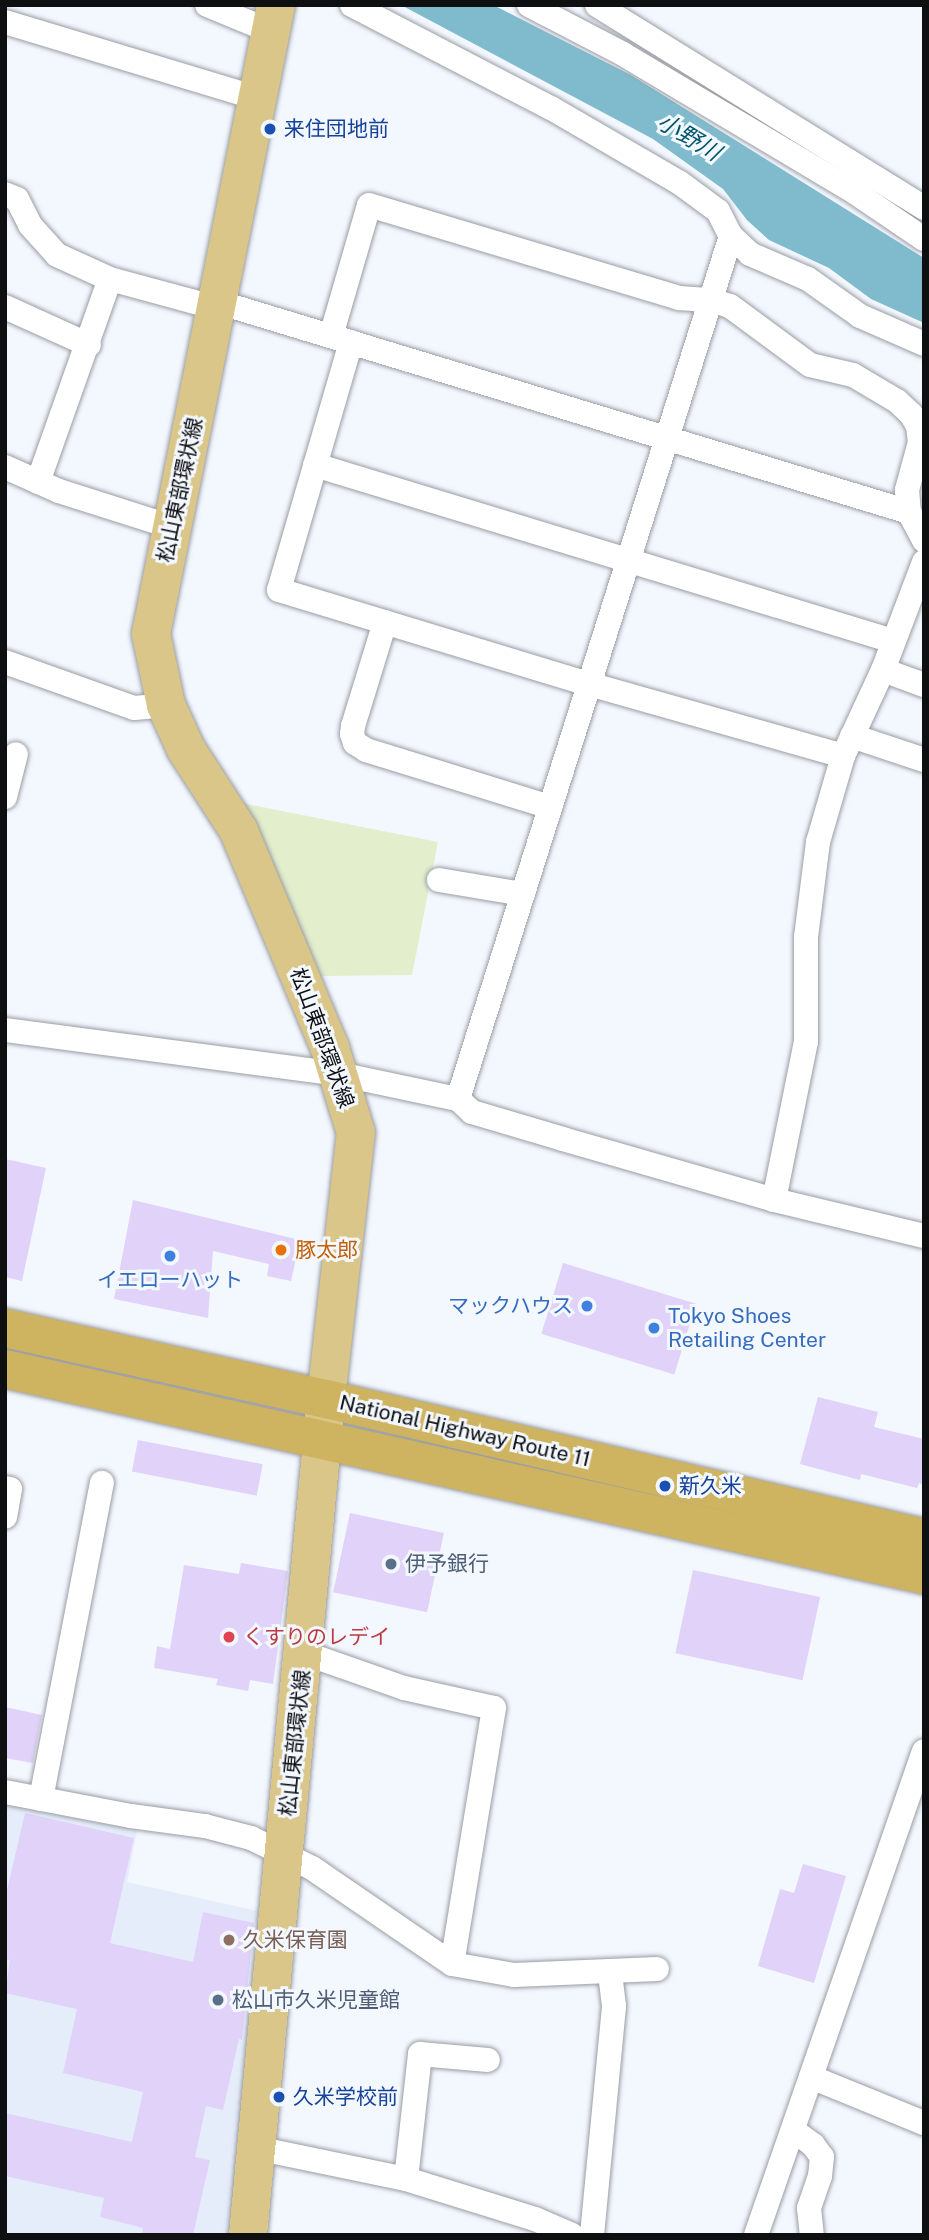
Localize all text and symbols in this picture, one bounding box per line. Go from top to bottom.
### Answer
water label: 小野川 [652,107,726,167]
place label: 来住団地前 [284,116,389,142]
marker: 来住団地前 [262,121,278,137]
street label: 松山東部環状線 [152,415,208,565]
street label: 松山東部環状線 [285,965,359,1111]
place label: 豚太郎 [295,1237,358,1263]
marker: 豚太郎 [273,1242,289,1258]
marker: イエローハット [162,1248,178,1264]
place label: イエローハット [97,1267,243,1293]
place label: マックハウス [447,1293,573,1319]
marker: マックハウス [579,1298,595,1314]
place label: Tokyo Shoes Retailing Center [668,1303,826,1353]
marker: Tokyo Shoes Retailing Center [646,1320,662,1336]
street label: National Highway Route 11 [337,1390,593,1472]
place label: 新久米 [679,1473,742,1499]
marker: 新久米 [657,1478,673,1494]
place label: 伊予銀行 [405,1551,489,1577]
marker: 伊予銀行 [383,1556,399,1572]
place label: くすりのレデイ [243,1624,390,1650]
marker: くすりのレデイ [221,1629,237,1645]
street label: 松山東部環状線 [275,1669,315,1817]
place label: 久米保育園 [243,1927,348,1953]
marker: 久米保育園 [221,1932,237,1948]
place label: 松山市久米児童館 [232,1987,400,2013]
marker: 松山市久米児童館 [210,1992,226,2008]
place label: 久米学校前 [293,2084,398,2110]
marker: 久米学校前 [271,2089,287,2105]

